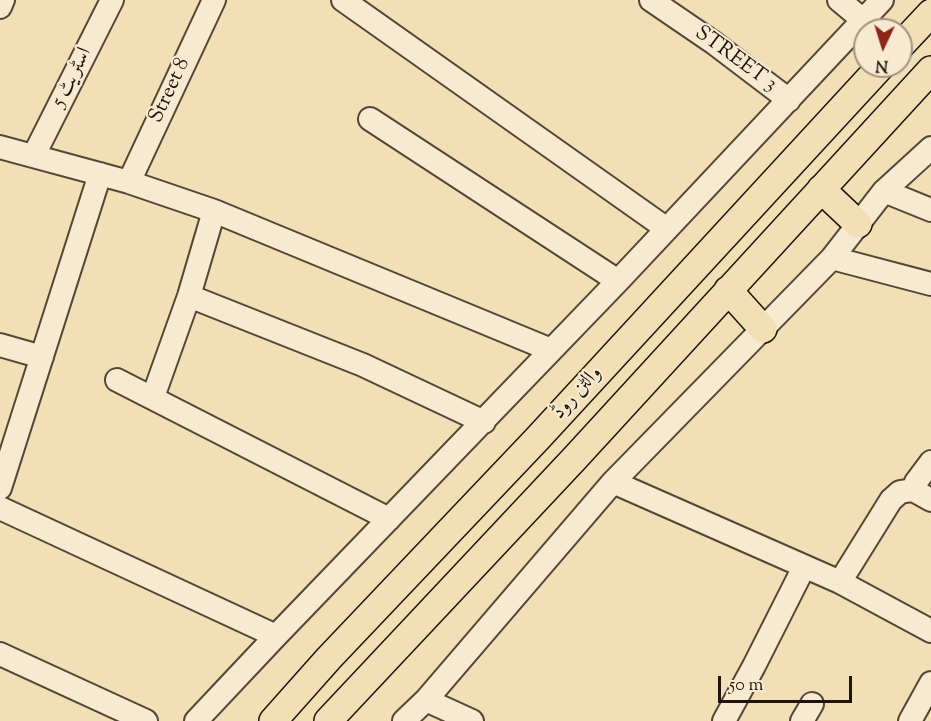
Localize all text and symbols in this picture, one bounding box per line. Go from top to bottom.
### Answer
north arrow [853,18,913,78]
street label: STREET 3 [689,22,781,98]
street label: اسٹریٹ 5 [47,44,99,112]
text: N [875,53,889,76]
street label: Street 8 [145,54,197,128]
street label: والٹن روڈ [547,362,609,426]
scale bar [721,664,854,702]
text: 50 m [729,673,763,699]

